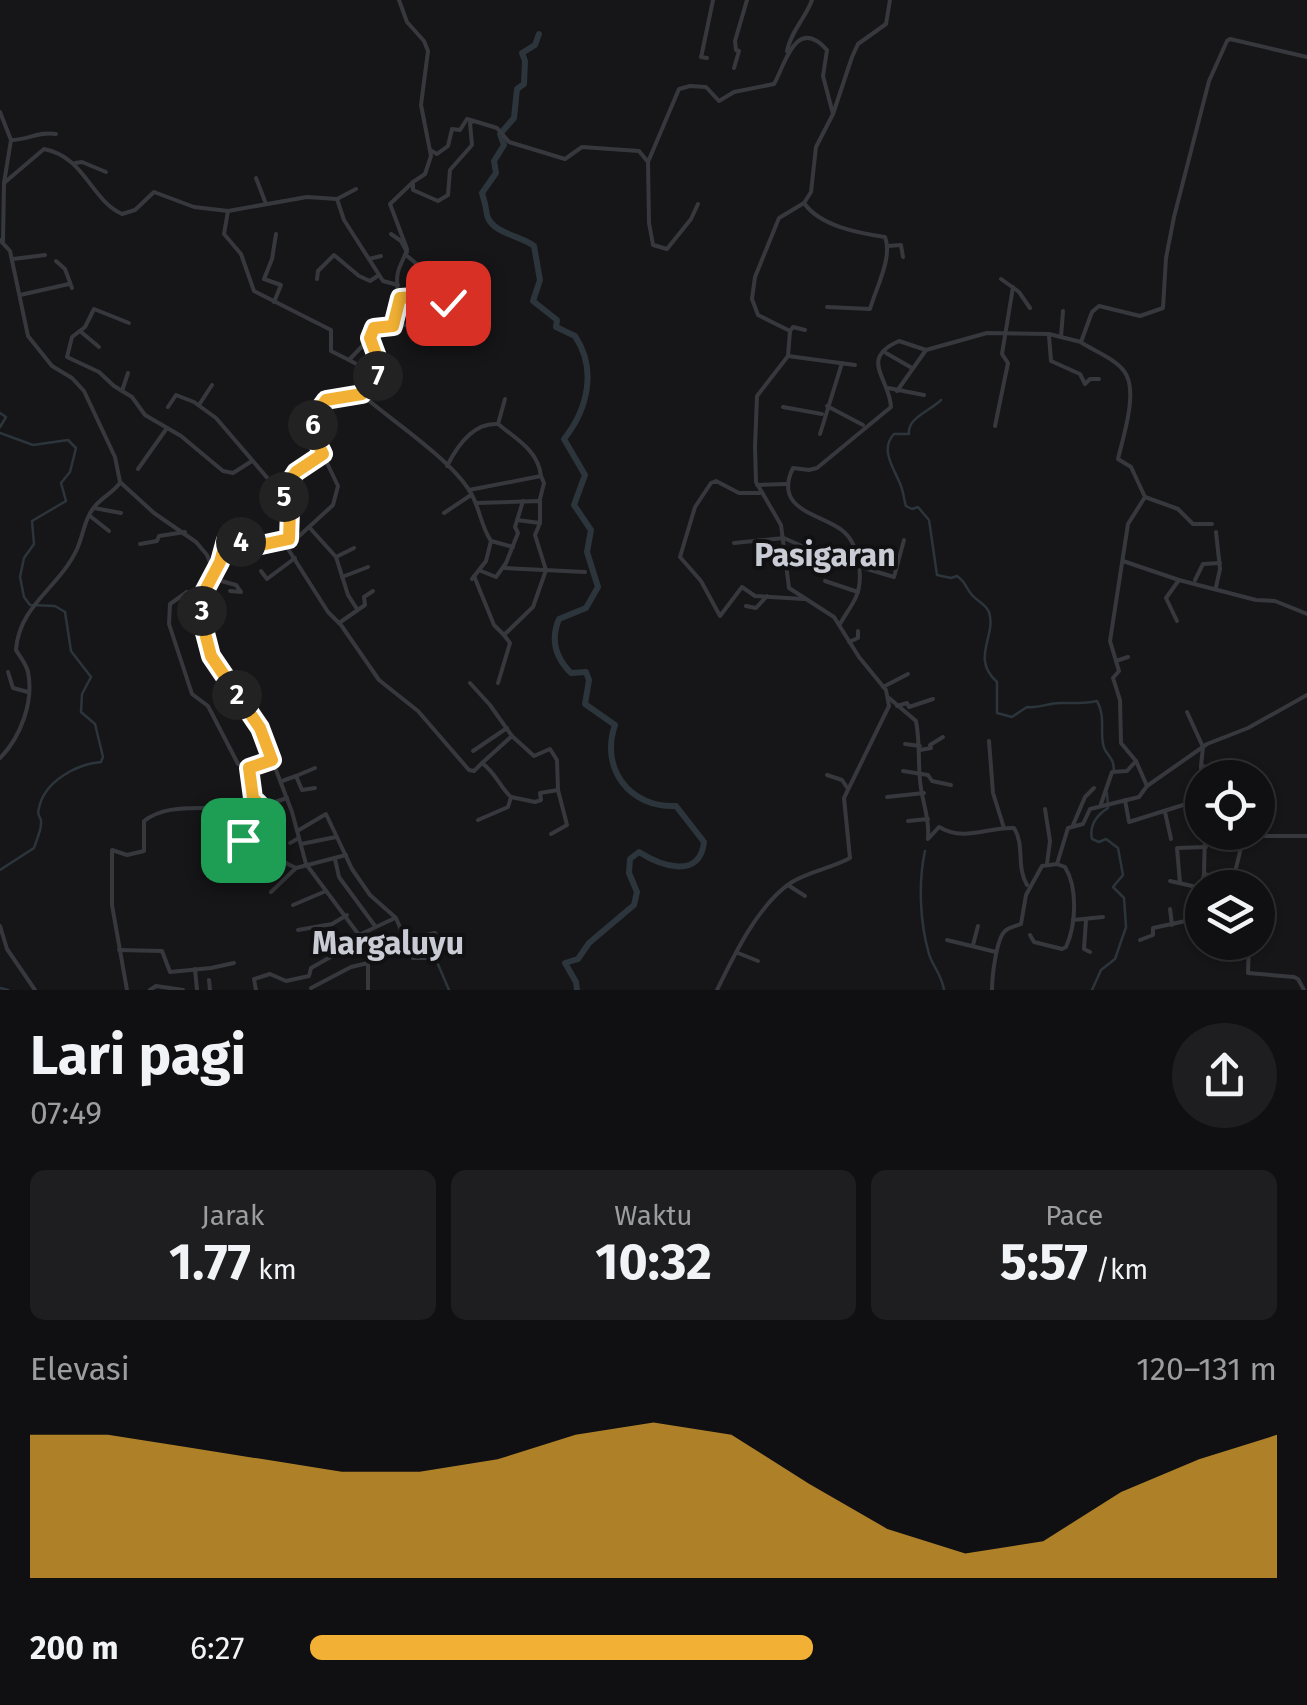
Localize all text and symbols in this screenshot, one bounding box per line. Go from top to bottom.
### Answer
pin [406,261,491,346]
icon: check [421,276,476,331]
pin: 7 [353,351,403,401]
text: 7 [371,359,385,392]
pin: 6 [288,400,338,450]
text: 6 [305,408,321,441]
pin: 5 [259,472,309,522]
text: 5 [276,480,292,513]
pin: 4 [216,517,266,567]
text: 4 [233,525,249,558]
district label: Pasigaran [754,536,896,574]
pin: 3 [177,586,227,636]
text: 3 [195,594,209,627]
pin: 2 [212,670,262,720]
text: 2 [230,678,244,711]
map controls [1185,760,1275,960]
button: locate [1185,760,1275,850]
pin [201,798,286,883]
icon: arrive [216,813,271,868]
button: layers [1185,870,1275,960]
district label: Margaluyu [312,924,464,962]
text: Lari pagi [30,1023,246,1089]
button: share [1172,1023,1277,1128]
text: 07:49 [30,1094,102,1132]
text: Jarak [201,1199,264,1232]
text: Waktu [614,1199,693,1232]
text: Pace [1045,1199,1103,1232]
text: 1.77 [169,1232,251,1292]
text: 10:32 [595,1232,712,1292]
text: 5:57 [1000,1232,1088,1292]
text: km [251,1253,297,1286]
text: /km [1088,1253,1148,1286]
text: Elevasi [30,1350,130,1388]
text: 120–131 m [1136,1350,1277,1388]
text: 200 m [30,1629,119,1667]
text: 6:27 [190,1629,244,1667]

